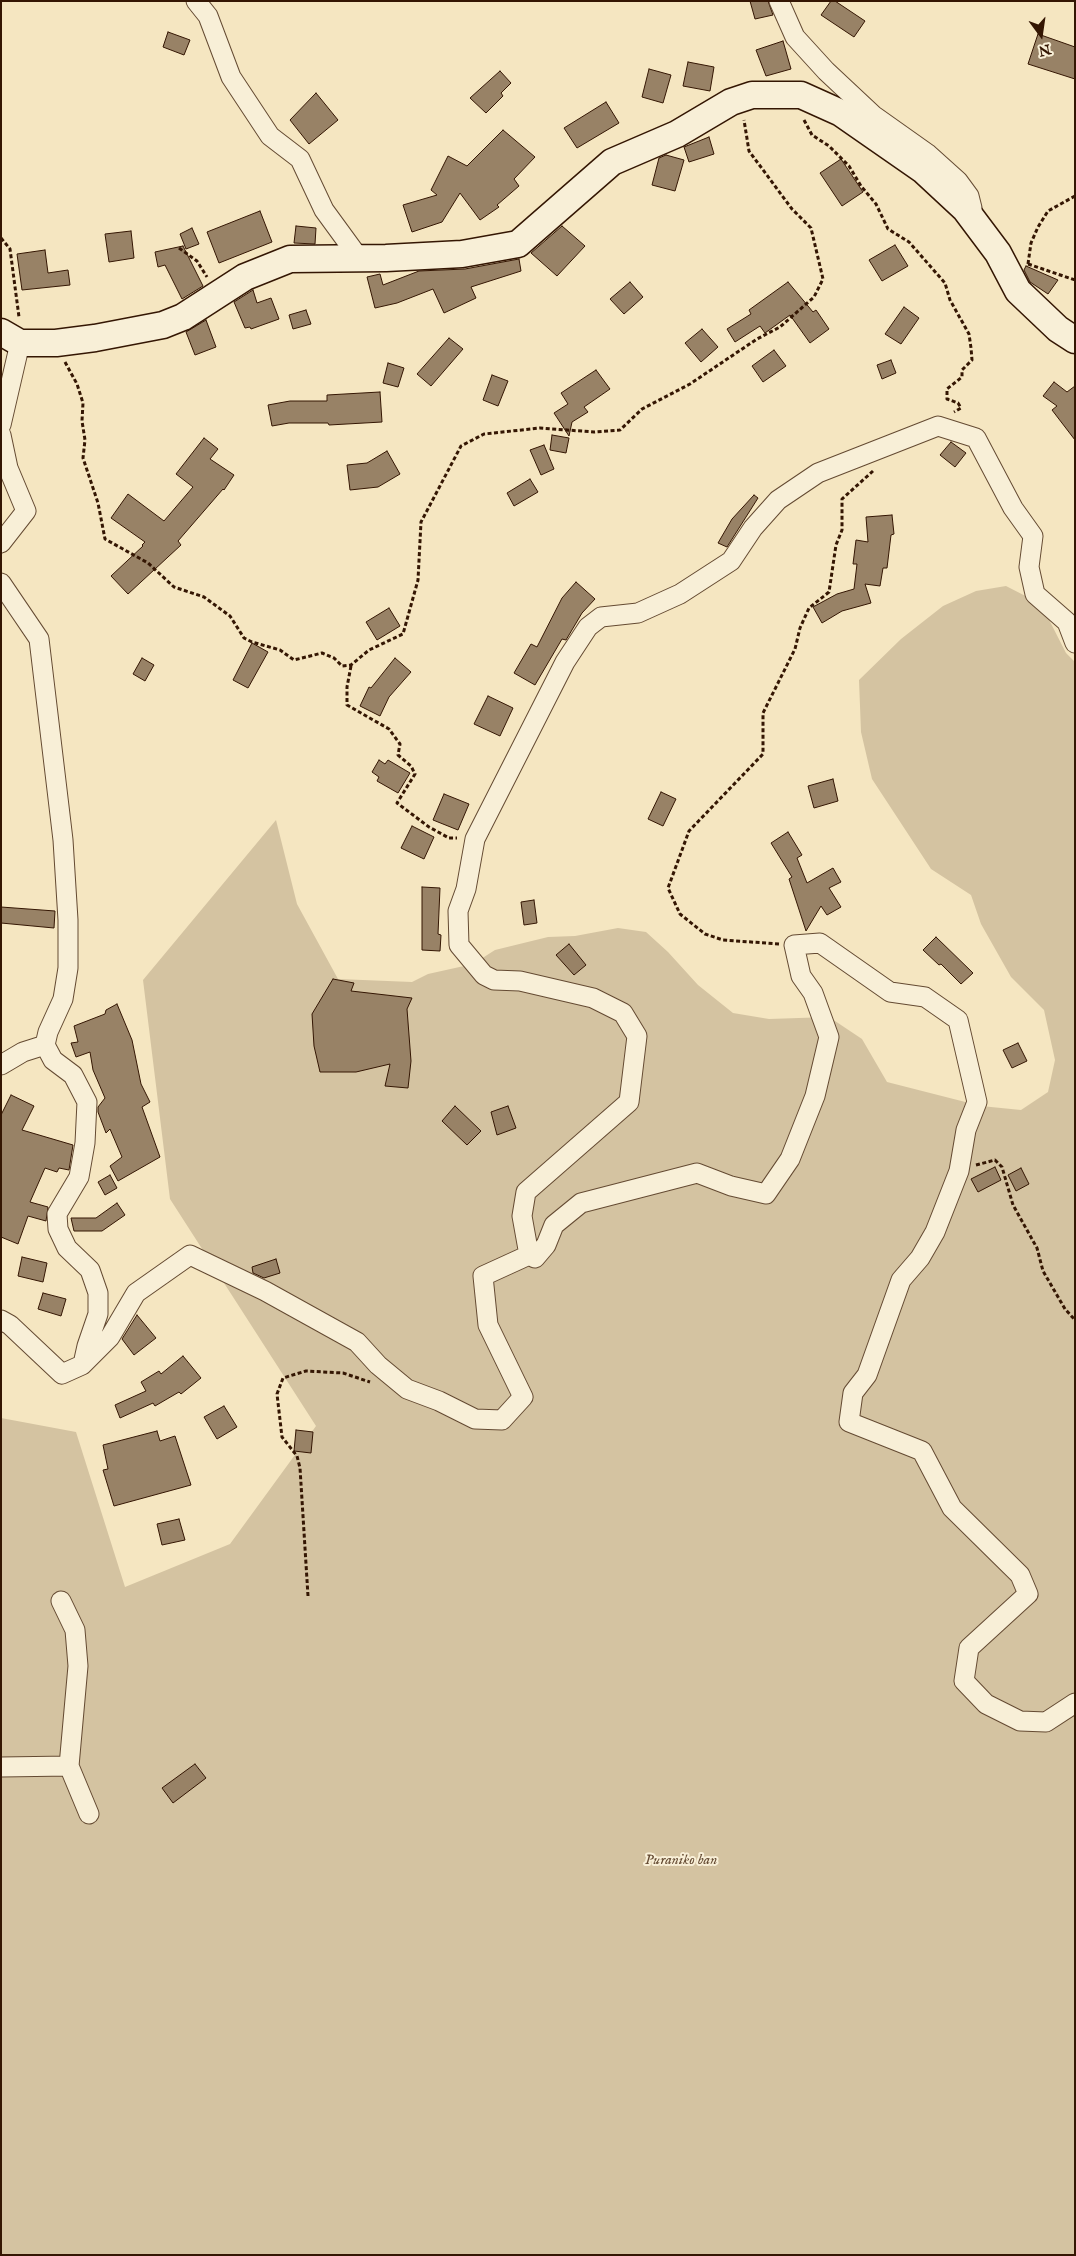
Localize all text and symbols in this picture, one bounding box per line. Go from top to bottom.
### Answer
north arrow [1016,10,1066,60]
text: N [1037,39,1053,60]
park label: Puraniko ban [645,1852,717,1870]

